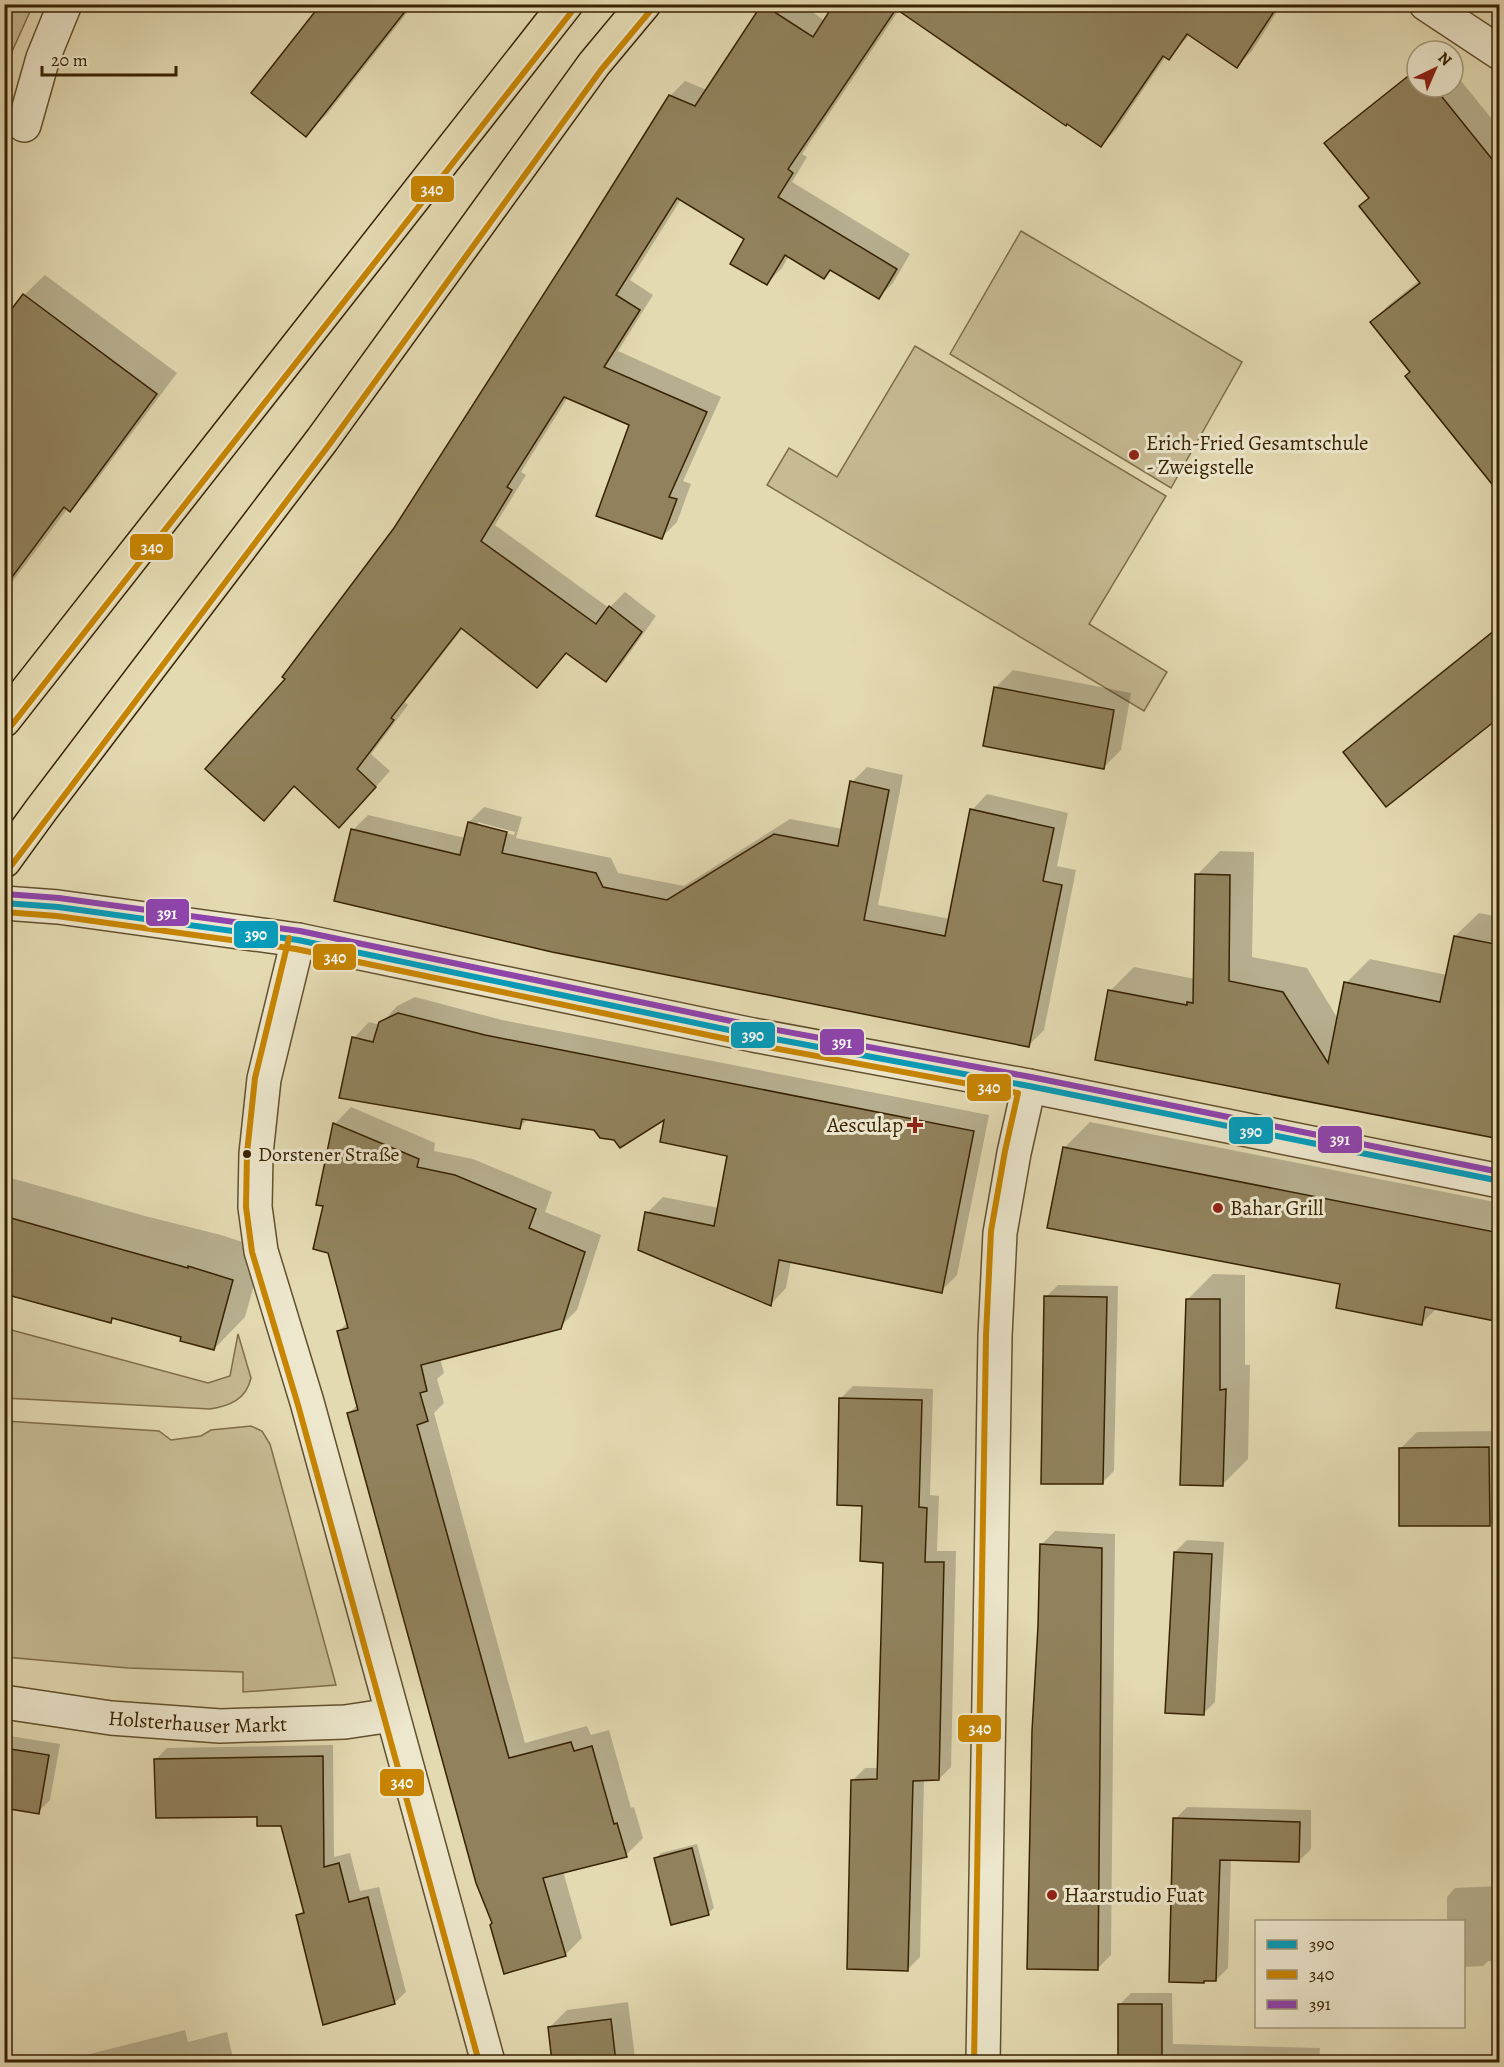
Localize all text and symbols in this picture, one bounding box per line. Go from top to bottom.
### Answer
scale bar [42,39,176,77]
north arrow [1405,39,1465,99]
text: N [1433,47,1457,71]
text: 20 m [51,48,88,72]
line badge: 340 [410,175,455,203]
text: 340 [421,179,443,201]
place label: Erich-Fried Gesamtschule - Zweigstelle [1146,429,1368,481]
marker: Erich-Fried Gesamtschule - Zweigstelle [1127,448,1141,462]
line badge: 340 [129,533,174,561]
text: 340 [141,537,163,559]
line badge: 391 [145,898,190,927]
text: 391 [157,903,177,925]
line badge: 390 [233,920,279,949]
text: 390 [245,924,267,946]
line badge: 340 [312,943,357,971]
text: 340 [324,947,346,969]
line badge: 390 [730,1021,776,1049]
text: 390 [742,1025,764,1047]
line badge: 391 [819,1028,865,1056]
text: 391 [832,1032,852,1054]
line badge: 340 [966,1073,1012,1102]
text: 340 [978,1077,1000,1099]
place label: Aesculap [826,1111,903,1139]
line badge: 390 [1228,1116,1274,1145]
marker: Aesculap [908,1118,922,1132]
text: 390 [1240,1121,1262,1143]
line badge: 391 [1317,1125,1363,1154]
text: 391 [1330,1129,1350,1151]
place label: Dorstener Straße [258,1141,400,1168]
marker: Dorstener Straße [241,1148,253,1160]
place label: Bahar Grill [1230,1194,1323,1222]
marker: Bahar Grill [1211,1201,1225,1215]
street label: Holsterhauser Markt [107,1704,288,1740]
line badge: 340 [957,1714,1002,1743]
text: 340 [969,1718,991,1740]
line badge: 340 [379,1768,425,1797]
text: 340 [391,1772,413,1794]
place label: Haarstudio Fuat [1064,1881,1204,1909]
marker: Haarstudio Fuat [1045,1888,1059,1902]
legend [1255,1920,1465,2028]
text: 390 [1309,1932,1334,1956]
text: 340 [1309,1962,1334,1986]
text: 391 [1309,1992,1331,2016]

